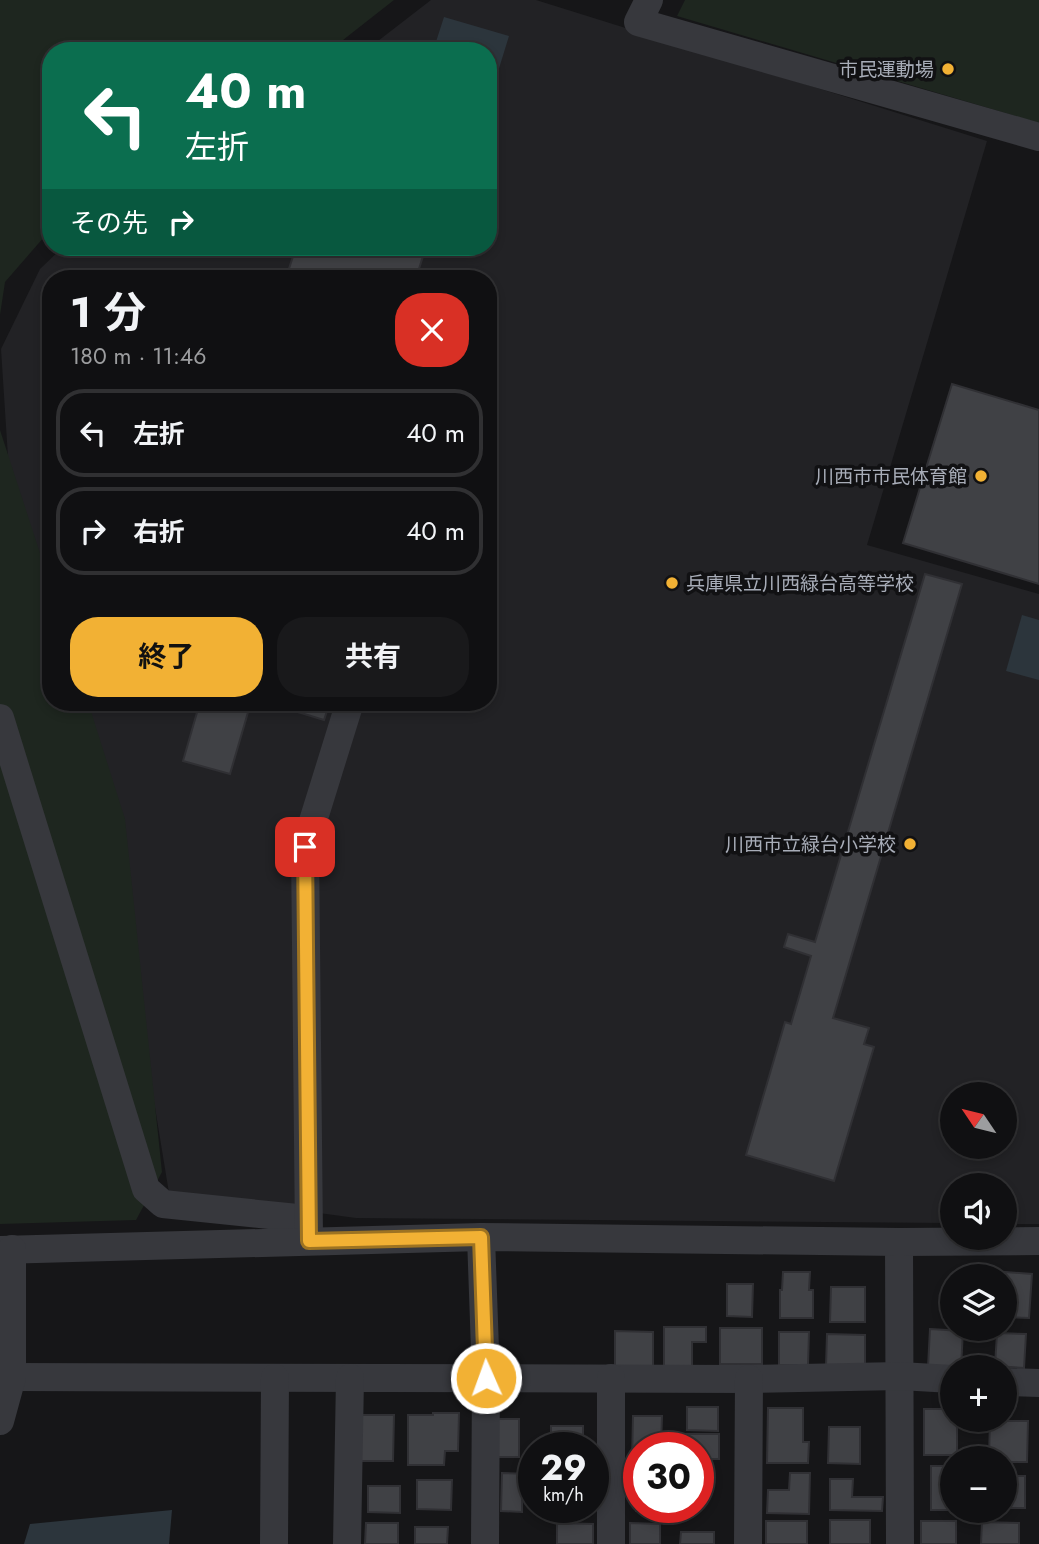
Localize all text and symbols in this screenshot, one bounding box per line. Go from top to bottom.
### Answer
text: 40 m [185,56,307,126]
place label: 市民運動場 [839,56,934,83]
marker: 市民運動場 [940,61,956,77]
icon: left [70,70,161,161]
text: 左折 [185,124,249,170]
icon: right [162,203,200,241]
text: その先 [70,204,148,242]
text: 1 分 [70,282,146,343]
button: close [395,293,469,367]
text: 180 m · 11:46 [70,339,207,373]
icon: left [74,414,112,452]
text: 40 m [406,414,465,452]
text: 左折 [133,415,185,453]
place label: 川西市市民体育館 [815,463,967,490]
marker: 川西市市民体育館 [973,468,989,484]
icon: right [74,512,112,550]
text: 40 m [406,512,465,550]
text: 右折 [133,513,185,551]
place label: 兵庫県立川西緑台高等学校 [686,570,914,597]
marker: 兵庫県立川西緑台高等学校 [664,575,680,591]
button: 終了 [70,617,263,697]
button: 共有 [277,617,469,697]
pin [275,817,335,877]
icon: arrive [286,828,324,866]
place label: 川西市立緑台小学校 [725,831,896,858]
marker: 川西市立緑台小学校 [902,836,918,852]
north arrow [940,1082,1017,1158]
map controls [940,1082,1017,1523]
button: sound [940,1173,1017,1250]
button: layers [940,1264,1017,1341]
position arrow [449,1341,523,1415]
button: + [940,1355,1017,1432]
speed limit sign: 30 [623,1432,714,1523]
text: 29 [540,1443,587,1493]
button: − [940,1446,1017,1523]
text: km/h [543,1482,584,1508]

